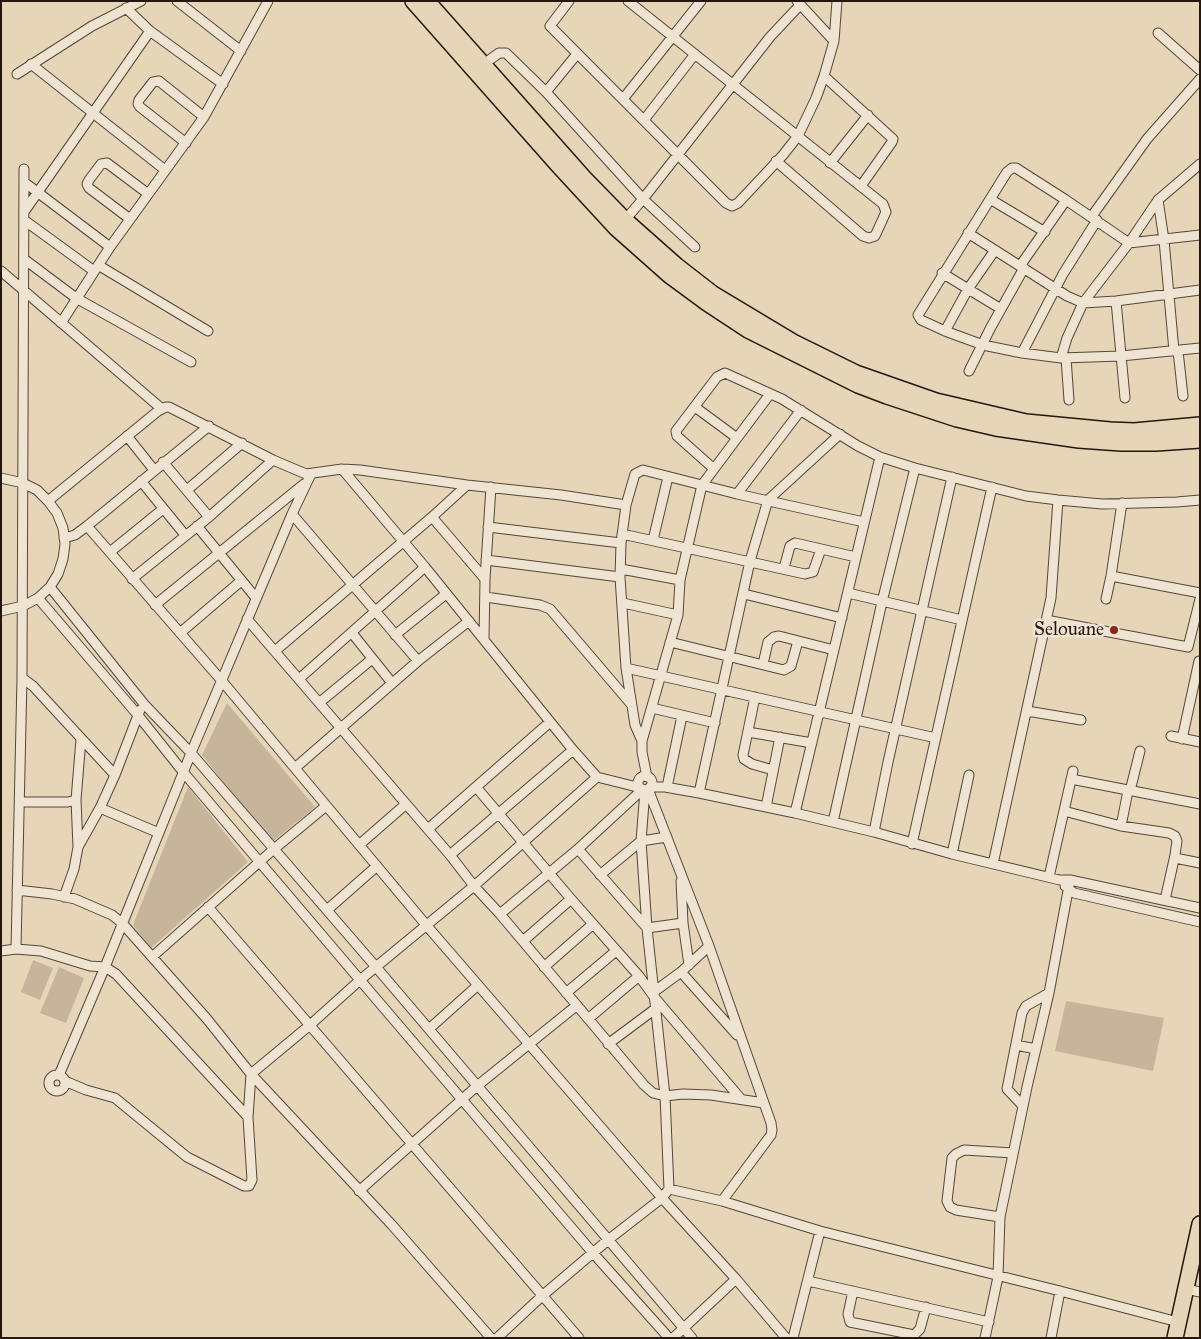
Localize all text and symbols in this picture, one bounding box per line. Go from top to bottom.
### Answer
place label: Selouane [1034,619,1104,641]
marker: Selouane [1108,624,1120,636]

